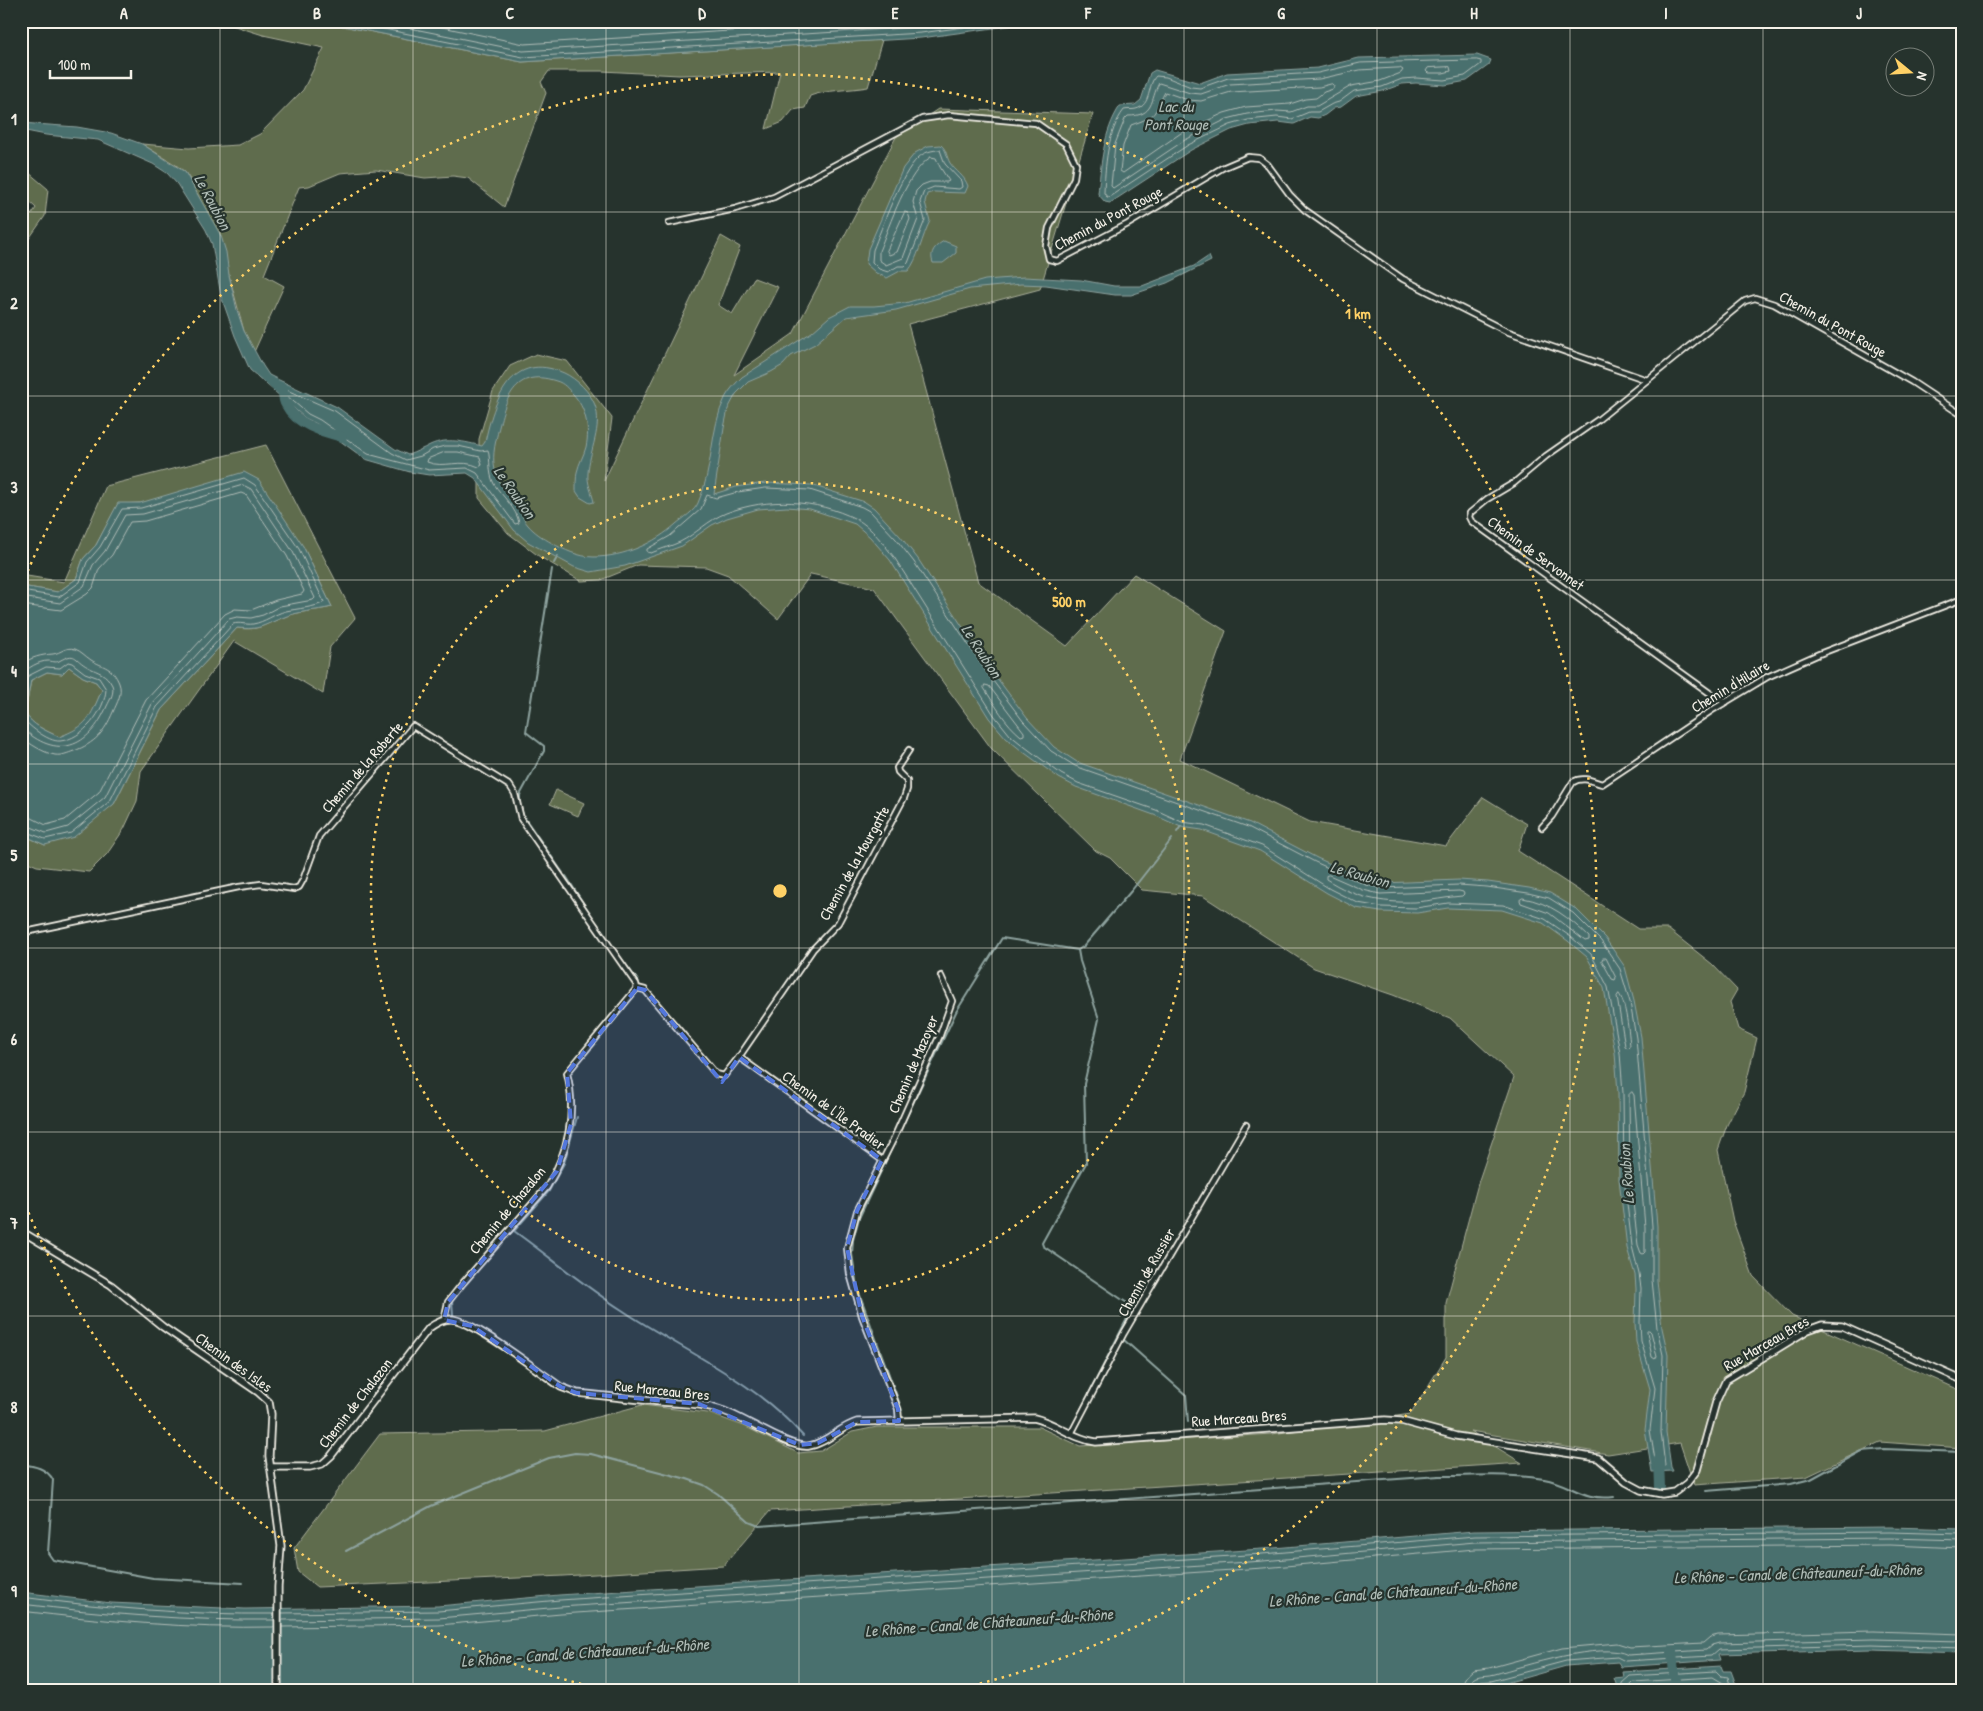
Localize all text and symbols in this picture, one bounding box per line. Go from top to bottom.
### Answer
text: A [120,2,128,24]
text: B [313,2,321,24]
text: C [506,2,515,24]
text: D [698,2,706,24]
text: E [891,2,899,24]
text: F [1084,2,1092,24]
text: G [1277,2,1285,24]
text: H [1470,2,1478,24]
text: I [1664,2,1668,24]
text: J [1856,2,1862,24]
scale bar [50,48,131,80]
north arrow [1886,48,1936,98]
text: 100 m [58,54,91,75]
text: N [1912,70,1933,83]
water label: Lac du Pont Rouge [1144,95,1209,135]
text: 1 [11,108,17,130]
water label: Le Roubion [189,170,238,235]
street label: Chemin du Pont Rouge [1050,181,1166,255]
street label: Chemin du Pont Rouge [1776,286,1890,362]
text: 2 [10,292,18,314]
text: 1 km [1345,303,1371,324]
water label: Le Roubion [489,461,542,524]
text: 3 [10,476,18,498]
street label: Chemin de Servonnet [1483,511,1589,596]
text: 500 m [1052,591,1086,612]
water label: Le Roubion [956,620,1009,684]
street label: Chemin d'Hilaire [1687,654,1773,718]
text: 4 [11,660,17,682]
street label: Chemin de la Roberte [316,717,408,817]
street label: Chemin de la Mourgatte [814,802,894,924]
text: 5 [11,844,18,866]
water label: Le Roubion [1328,855,1394,893]
centre of rings [771,882,789,900]
street label: Chemin de Mazoyer [883,1011,943,1116]
text: 6 [11,1028,18,1050]
street label: Chemin de l'Île Pradier [778,1065,890,1155]
water label: Le Roubion [1613,1142,1639,1205]
street label: Chemin de Chazalon [464,1161,550,1259]
text: 7 [9,1212,18,1234]
street label: Chemin de Russier [1112,1224,1180,1320]
street label: Rue Marceau Bres [1720,1310,1813,1376]
street label: Chemin des Isles [191,1327,277,1397]
street label: Chemin de Chalazon [313,1353,397,1452]
street label: Rue Marceau Bres [614,1375,711,1405]
text: 8 [11,1396,18,1418]
street label: Rue Marceau Bres [1191,1404,1287,1432]
water label: Le Rhône - Canal de Châteauneuf-du-Rhône [1674,1558,1923,1588]
water label: Le Rhône - Canal de Châteauneuf-du-Rhône [1268,1572,1518,1612]
text: 9 [11,1580,17,1602]
water label: Le Rhône - Canal de Châteauneuf-du-Rhône [864,1602,1114,1642]
water label: Le Rhône - Canal de Châteauneuf-du-Rhône [460,1632,710,1672]

